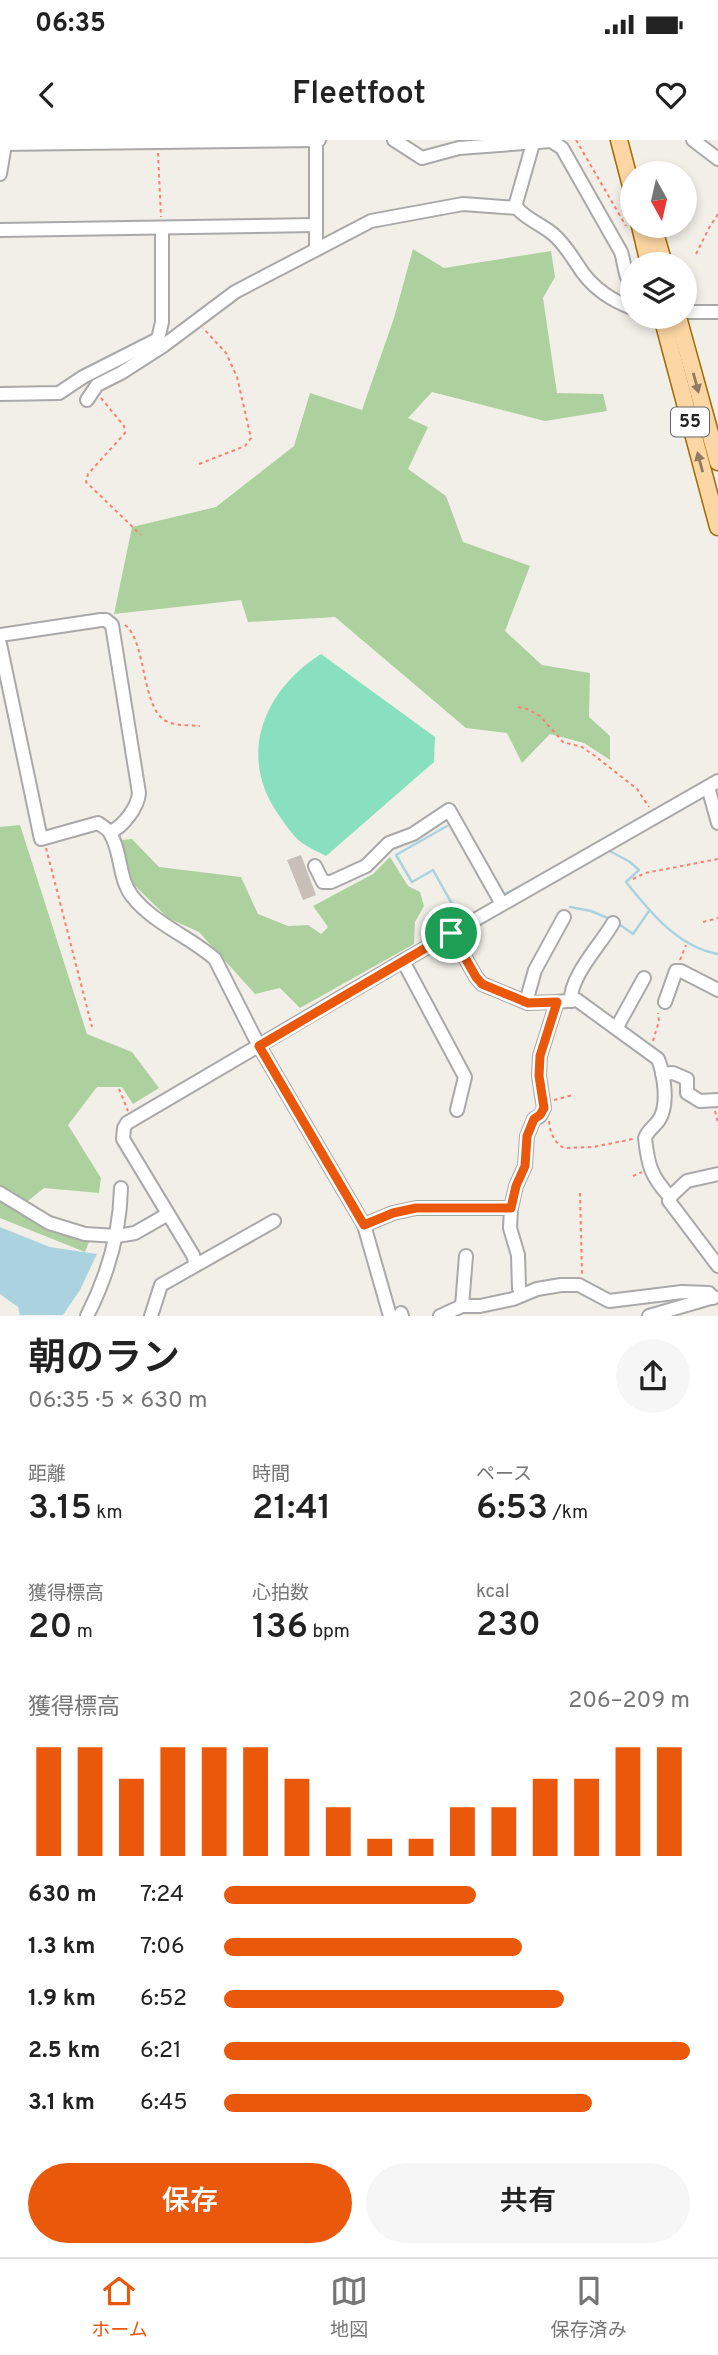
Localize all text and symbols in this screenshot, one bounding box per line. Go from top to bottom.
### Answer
text: 06:35 [35,8,106,41]
text: Fleetfoot [292,75,426,115]
icon: back [28,76,66,114]
icon: heart [652,76,690,114]
north arrow [620,161,696,238]
map controls [620,161,697,329]
button: layers [620,252,697,329]
one-way arrow [691,372,702,394]
road number: 55 [671,408,709,436]
one-way arrow [694,450,705,472]
pin [421,903,481,963]
icon: arrive [432,914,470,952]
text: 朝のラン [28,1336,180,1385]
button: share [616,1339,690,1413]
text: 06:35 · 5 × 630 m [28,1387,208,1416]
text: 距離 [28,1463,66,1487]
text: 時間 [252,1463,290,1487]
text: ペース [476,1463,532,1487]
text: 3.15 [28,1487,92,1531]
text: 21:41 [252,1487,331,1531]
text: 6:53 [476,1487,548,1531]
text: km [92,1501,123,1525]
text: /km [548,1501,588,1525]
text: kcal [476,1580,510,1604]
text: 獲得標高 [28,1582,104,1606]
text: 心拍数 [252,1582,309,1606]
text: 230 [476,1604,541,1648]
text: 20 [28,1606,72,1650]
text: 136 [252,1606,308,1650]
text: m [72,1620,93,1644]
text: bpm [308,1620,350,1644]
text: 206–209 m [568,1687,690,1716]
text: 獲得標高 [28,1694,120,1723]
text: 630 m [28,1881,97,1910]
text: 7:24 [140,1881,184,1910]
text: 1.3 km [28,1933,95,1962]
text: 7:06 [140,1933,185,1962]
text: 1.9 km [28,1985,96,2014]
text: 6:52 [140,1985,187,2014]
text: 2.5 km [28,2037,101,2066]
text: 6:21 [140,2037,182,2066]
text: 3.1 km [28,2089,95,2118]
text: 6:45 [140,2089,187,2118]
button: 保存 [28,2163,352,2243]
button: 共有 [366,2163,690,2243]
tab: ホーム [91,2272,148,2343]
tab: 地図 [330,2272,368,2343]
tab: 保存済み [551,2272,627,2343]

